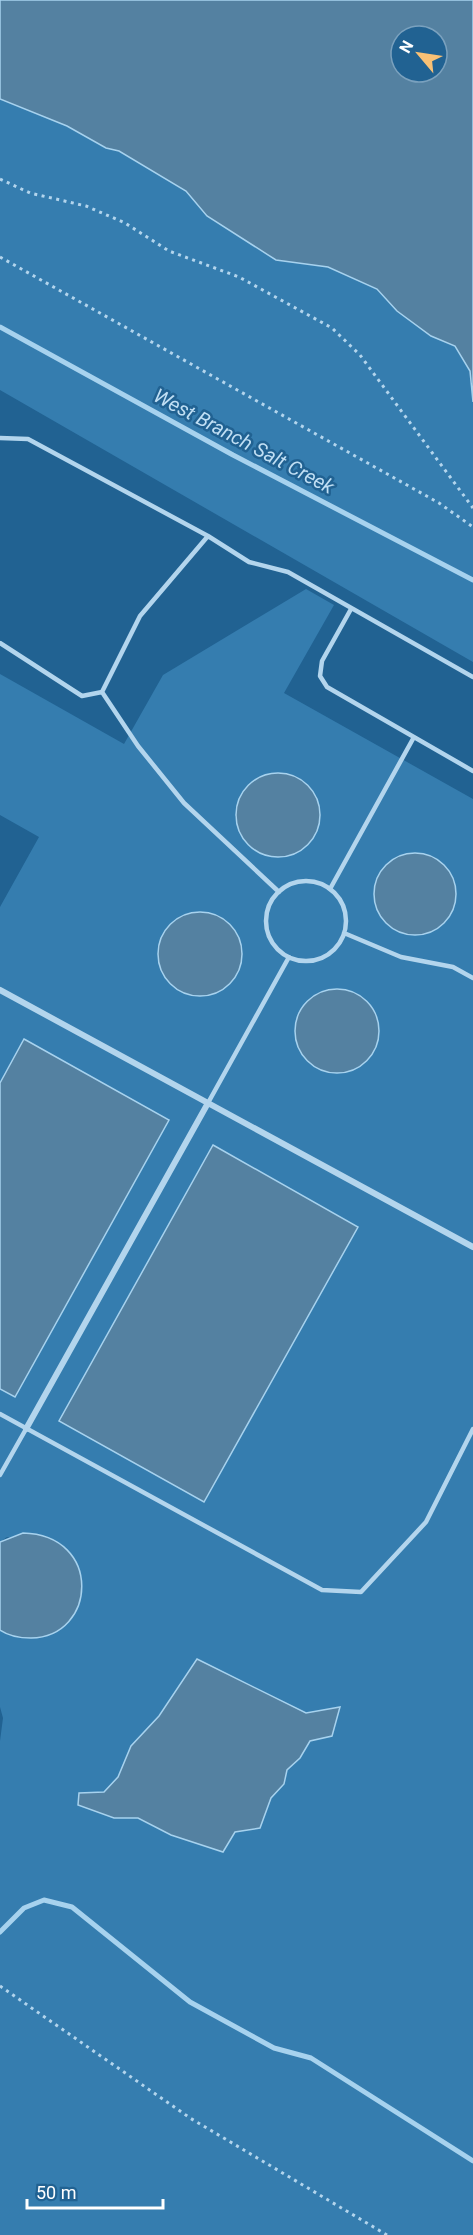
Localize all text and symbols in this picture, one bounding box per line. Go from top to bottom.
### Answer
north arrow [389,24,449,84]
text: N [395,37,417,57]
water label: West Branch Salt Creek [150,383,339,499]
scale bar [27,2172,164,2210]
text: 50 m [36,2182,76,2203]

